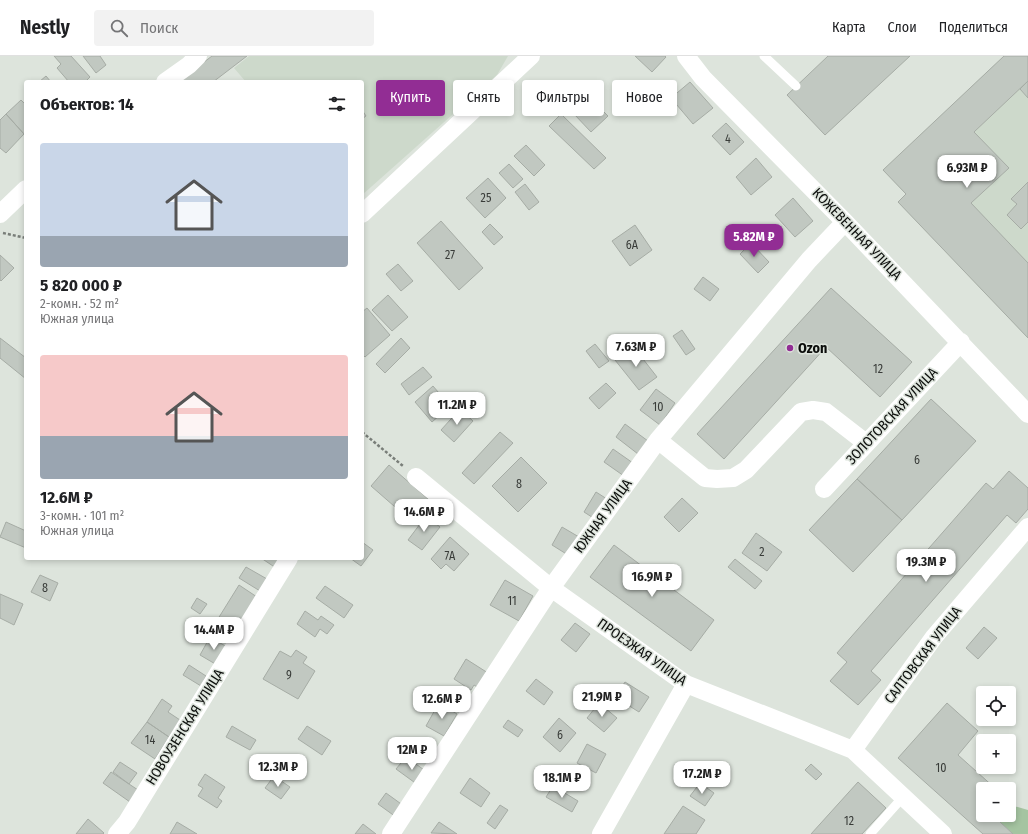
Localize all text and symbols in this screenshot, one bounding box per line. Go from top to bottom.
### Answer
search box [94,10,374,46]
text: Nestly [20,16,70,39]
icon: search [108,17,130,39]
text: Поиск [140,19,178,37]
text: Карта [832,19,866,36]
text: Слои [888,19,917,36]
text: Поделиться [939,19,1008,36]
chip: Купить [376,80,445,116]
chip: Снять [453,80,514,116]
chip: Фильтры [522,80,604,116]
chip: Новое [612,80,677,116]
icon: filters [326,93,348,115]
text: Объектов: 14 [40,94,134,115]
house number: 4 [725,132,731,146]
pin: 6.93M ₽ [930,155,1004,189]
text: 6.93M ₽ [946,160,988,175]
icon: home [158,169,230,241]
street label: КОЖЕВЕННАЯ УЛИЦА [809,184,906,284]
house number: 25 [481,191,492,205]
pin: 5.82M ₽ [717,224,791,258]
text: 5.82M ₽ [733,229,775,244]
house number: 6А [626,238,639,252]
house number: 27 [445,248,455,262]
text: 5 820 000 ₽ [40,275,122,296]
text: 2-комн. · 52 m² [40,296,119,311]
text: Южная улица [40,311,114,326]
pin: 7.63M ₽ [599,334,673,368]
text: 7.63M ₽ [616,339,656,354]
place label: Ozon [798,340,827,357]
marker: Ozon [785,343,795,353]
house number: 12 [873,362,883,376]
street label: ЗОЛОТОВСКАЯ УЛИЦА [843,364,942,468]
icon: home [158,381,230,453]
pin: 11.2M ₽ [420,392,494,426]
text: 11.2M ₽ [438,397,476,412]
house number: 10 [653,400,663,414]
house number: 6 [914,453,920,467]
street label: ЮЖНАЯ УЛИЦА [570,475,636,556]
house number: 8 [516,477,522,491]
text: 12.6M ₽ [40,487,93,508]
pin: 14.6M ₽ [387,499,461,533]
text: 14.6M ₽ [404,504,444,519]
text: 3-комн. · 101 m² [40,508,124,523]
text: Южная улица [40,523,114,538]
house number: 2 [759,545,765,559]
house number: 7А [445,549,456,563]
pin: 19.3M ₽ [889,549,963,583]
text: 19.3M ₽ [906,554,946,569]
pin: 16.9M ₽ [615,564,689,598]
text: 16.9M ₽ [632,569,672,584]
house number: 8 [42,581,48,595]
house number: 11 [507,594,517,608]
street label: САЛТОВСКАЯ УЛИЦА [881,603,965,707]
street label: ПРОЕЗЖАЯ УЛИЦА [594,615,690,689]
pin: 14.4M ₽ [177,617,251,651]
text: 14.4M ₽ [194,622,234,637]
street label: НОВОУЗЕНСКАЯ УЛИЦА [142,665,228,788]
house number: 9 [286,668,292,682]
pin: 21.9M ₽ [565,684,639,718]
pin: 12.6M ₽ [405,686,479,720]
map controls [976,686,1016,822]
button: locate [976,686,1016,726]
text: 21.9M ₽ [582,689,622,704]
text: 12.6M ₽ [422,691,462,706]
house number: 6 [557,728,563,742]
house number: 14 [145,733,155,747]
button: + [976,734,1016,774]
pin: 12M ₽ [384,737,440,771]
text: 12M ₽ [397,742,427,757]
pin: 12.3M ₽ [241,754,315,788]
text: 12.3M ₽ [258,759,298,774]
pin: 17.2M ₽ [665,761,739,795]
house number: 10 [936,761,946,775]
pin: 18.1M ₽ [525,765,599,799]
text: 17.2M ₽ [682,766,722,781]
text: 18.1M ₽ [543,770,581,785]
button: − [976,782,1016,822]
house number: 12 [844,814,854,828]

